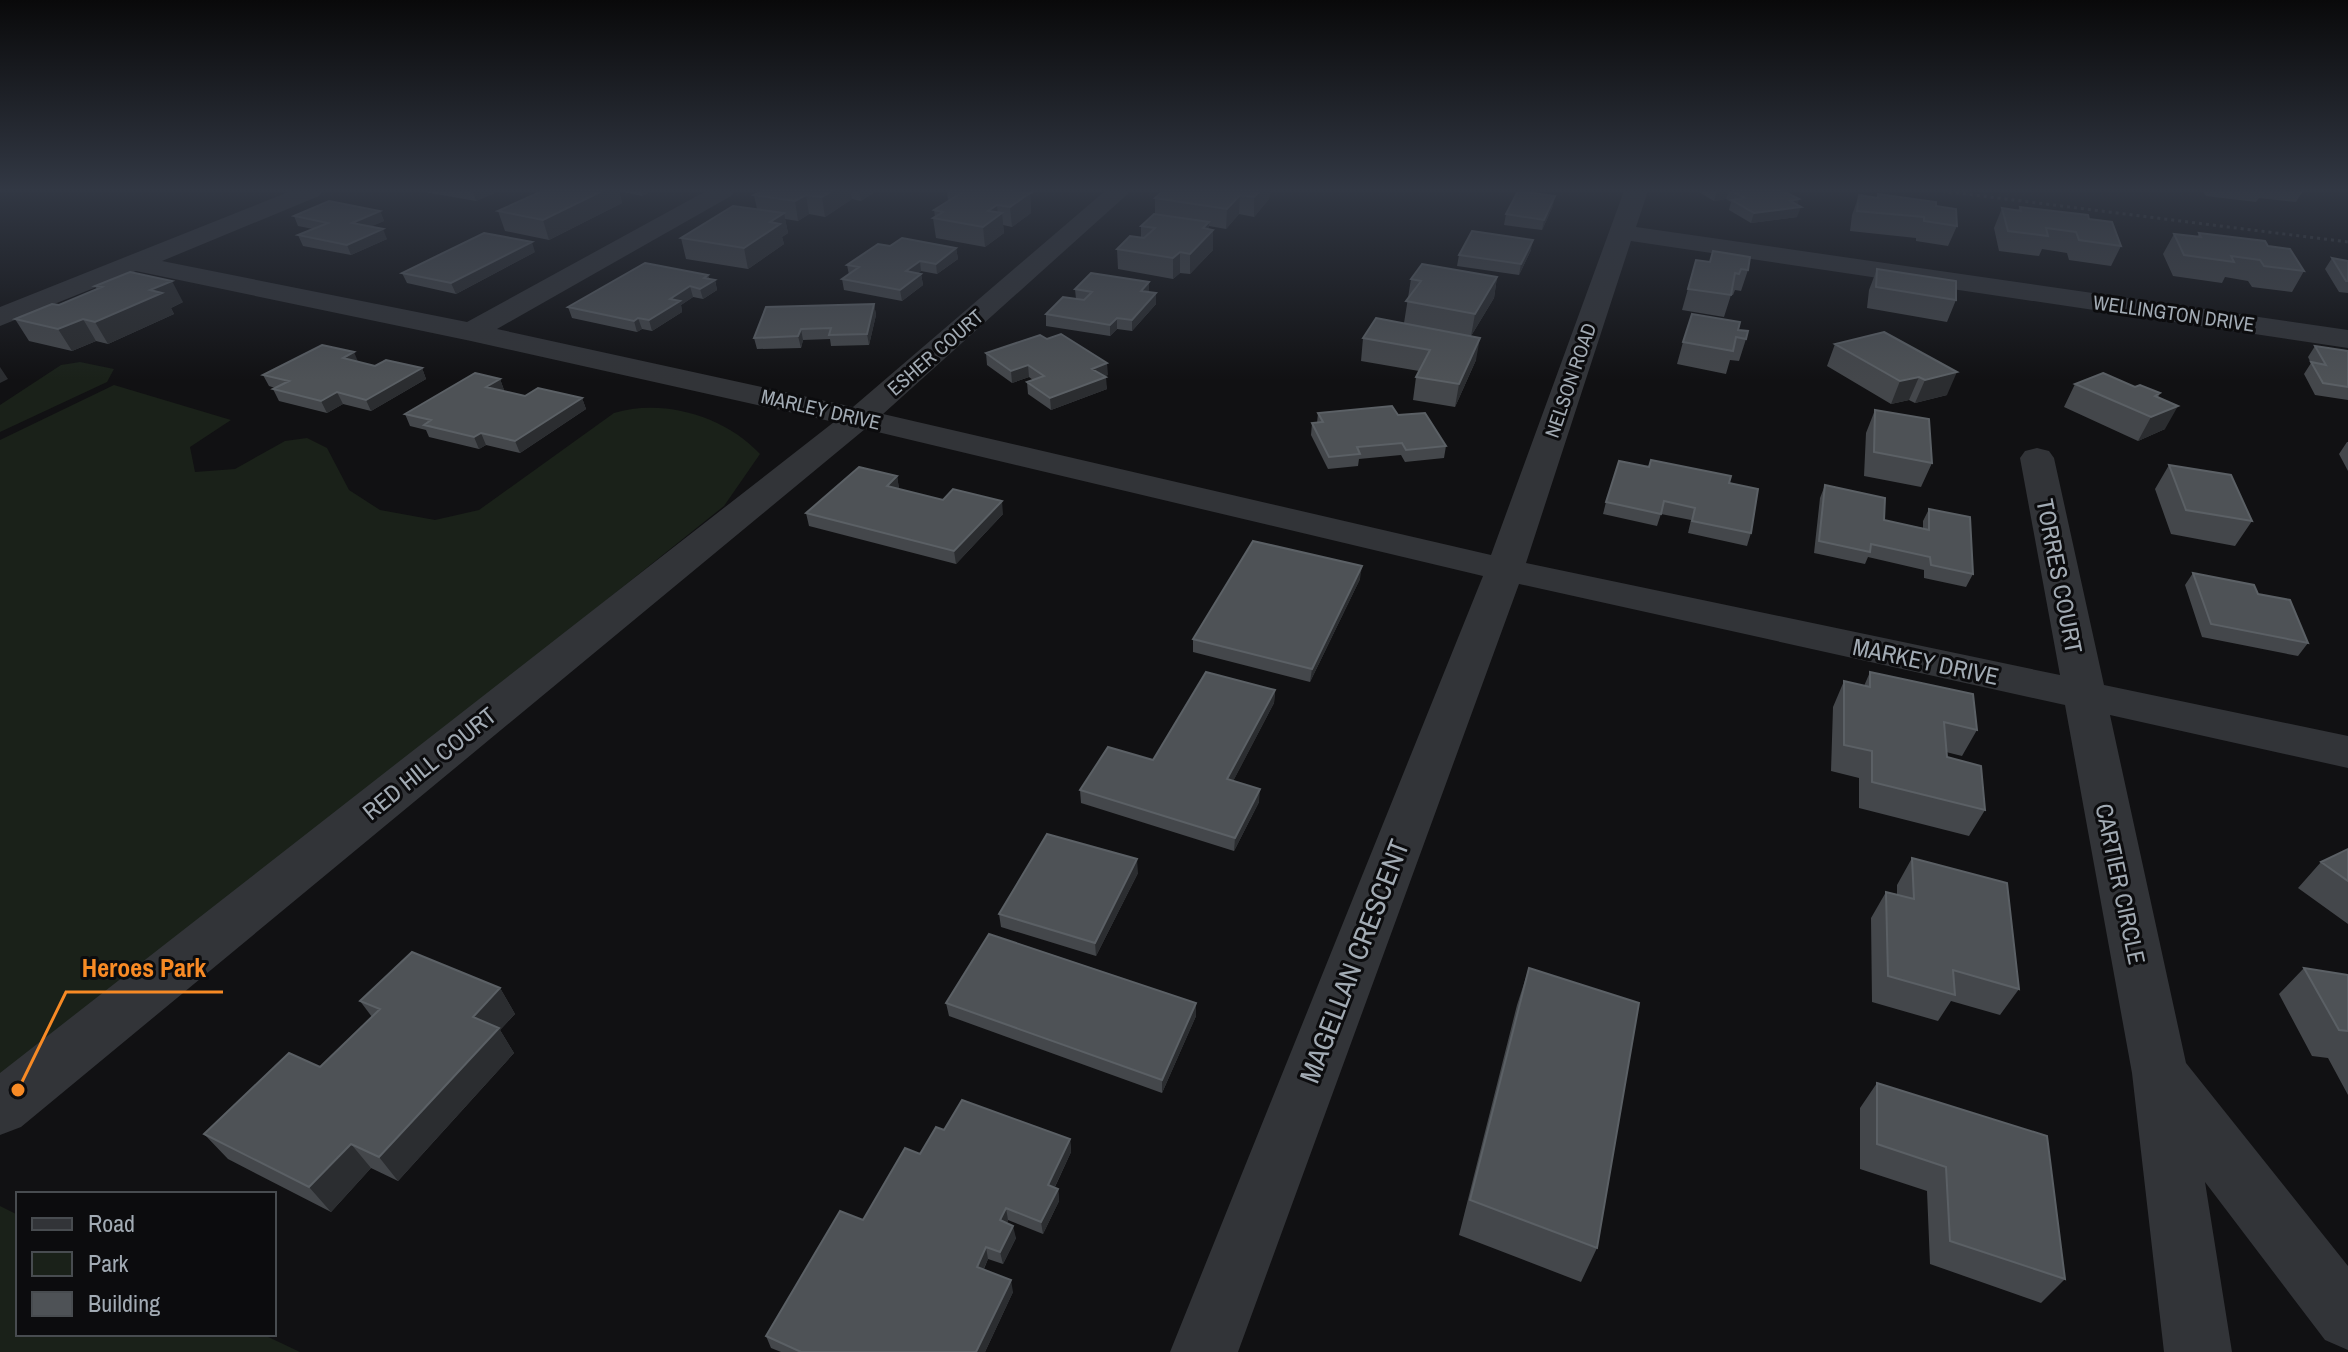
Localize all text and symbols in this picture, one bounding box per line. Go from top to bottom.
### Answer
street label: WELLINGTON DRIVE [2091,288,2257,338]
street label: ESHER COURT [881,303,989,401]
street label: NELSON ROAD [1538,319,1602,441]
street label: MARLEY DRIVE [759,382,883,436]
street label: TORRES COURT [2029,496,2091,656]
street label: MARKEY DRIVE [1850,630,2002,692]
street label: RED HILL COURT [356,699,502,827]
street label: CARTIER CIRCLE [2088,801,2154,967]
street label: MAGELLAN CRESCENT [1290,834,1418,1088]
callout: Heroes Park [66,942,223,992]
text: Heroes Park [82,950,206,985]
legend [16,1192,276,1336]
text: Road [88,1207,135,1239]
text: Park [88,1247,129,1279]
text: Building [88,1287,160,1319]

